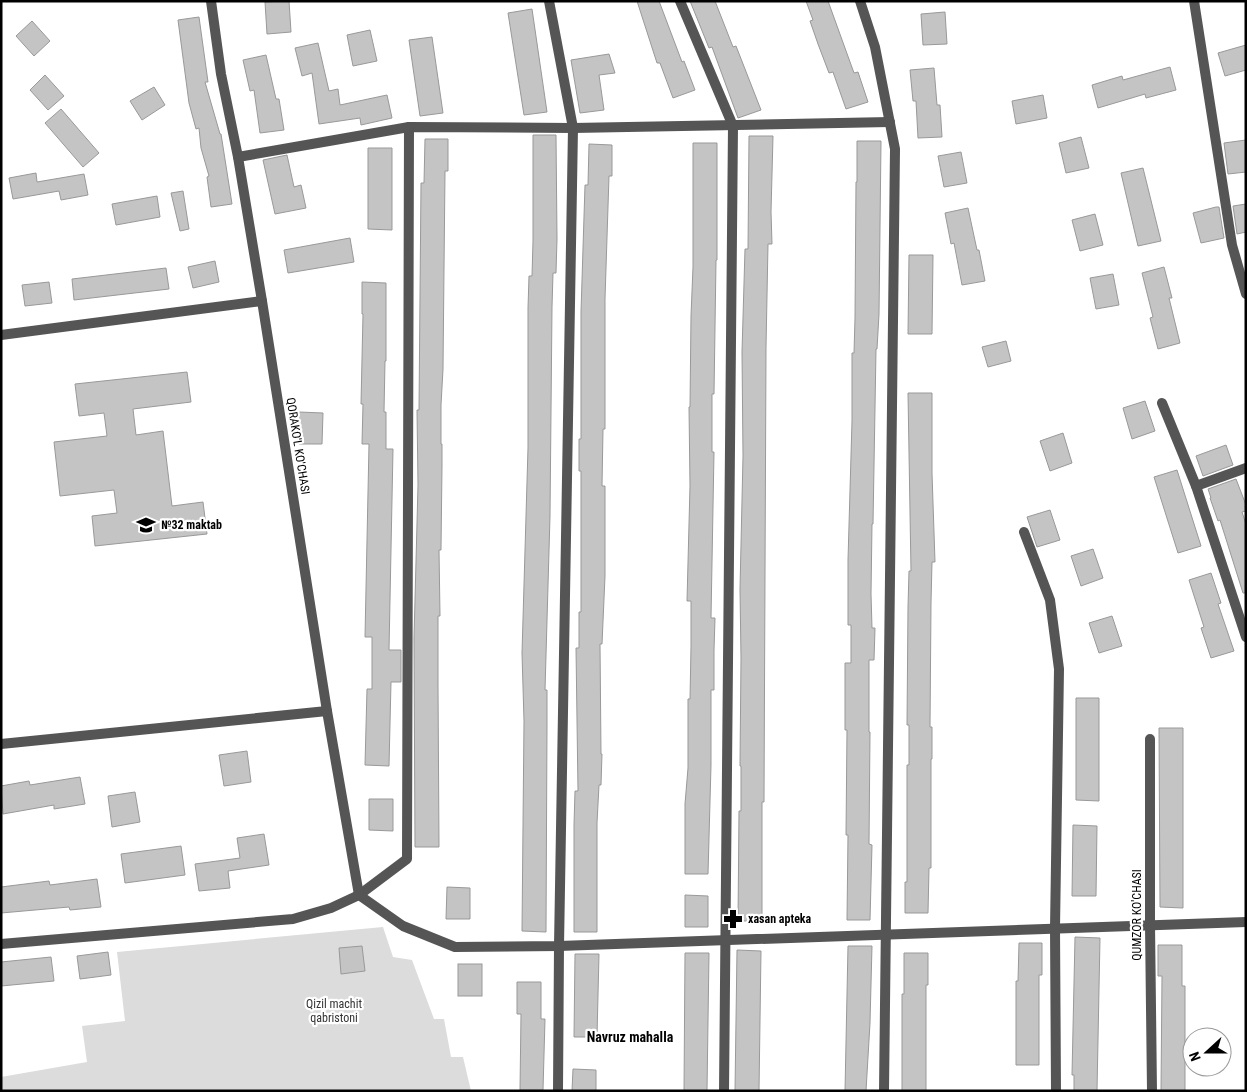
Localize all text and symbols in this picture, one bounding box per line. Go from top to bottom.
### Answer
street label: QORAKO'L KO'CHASI [283,397,313,495]
school or university icon: №32 maktab [135,514,157,536]
place label: №32 maktab [161,518,222,532]
street label: QUMZOR KO'CHASI [1130,869,1144,961]
pharmacy icon: xasan apteka [722,908,744,930]
place label: xasan apteka [748,912,812,926]
park label: Qizil machit qabristoni [306,997,362,1025]
north arrow [1182,1027,1232,1077]
district label: Navruz mahalla [587,1029,674,1045]
text: N [1186,1050,1204,1064]

